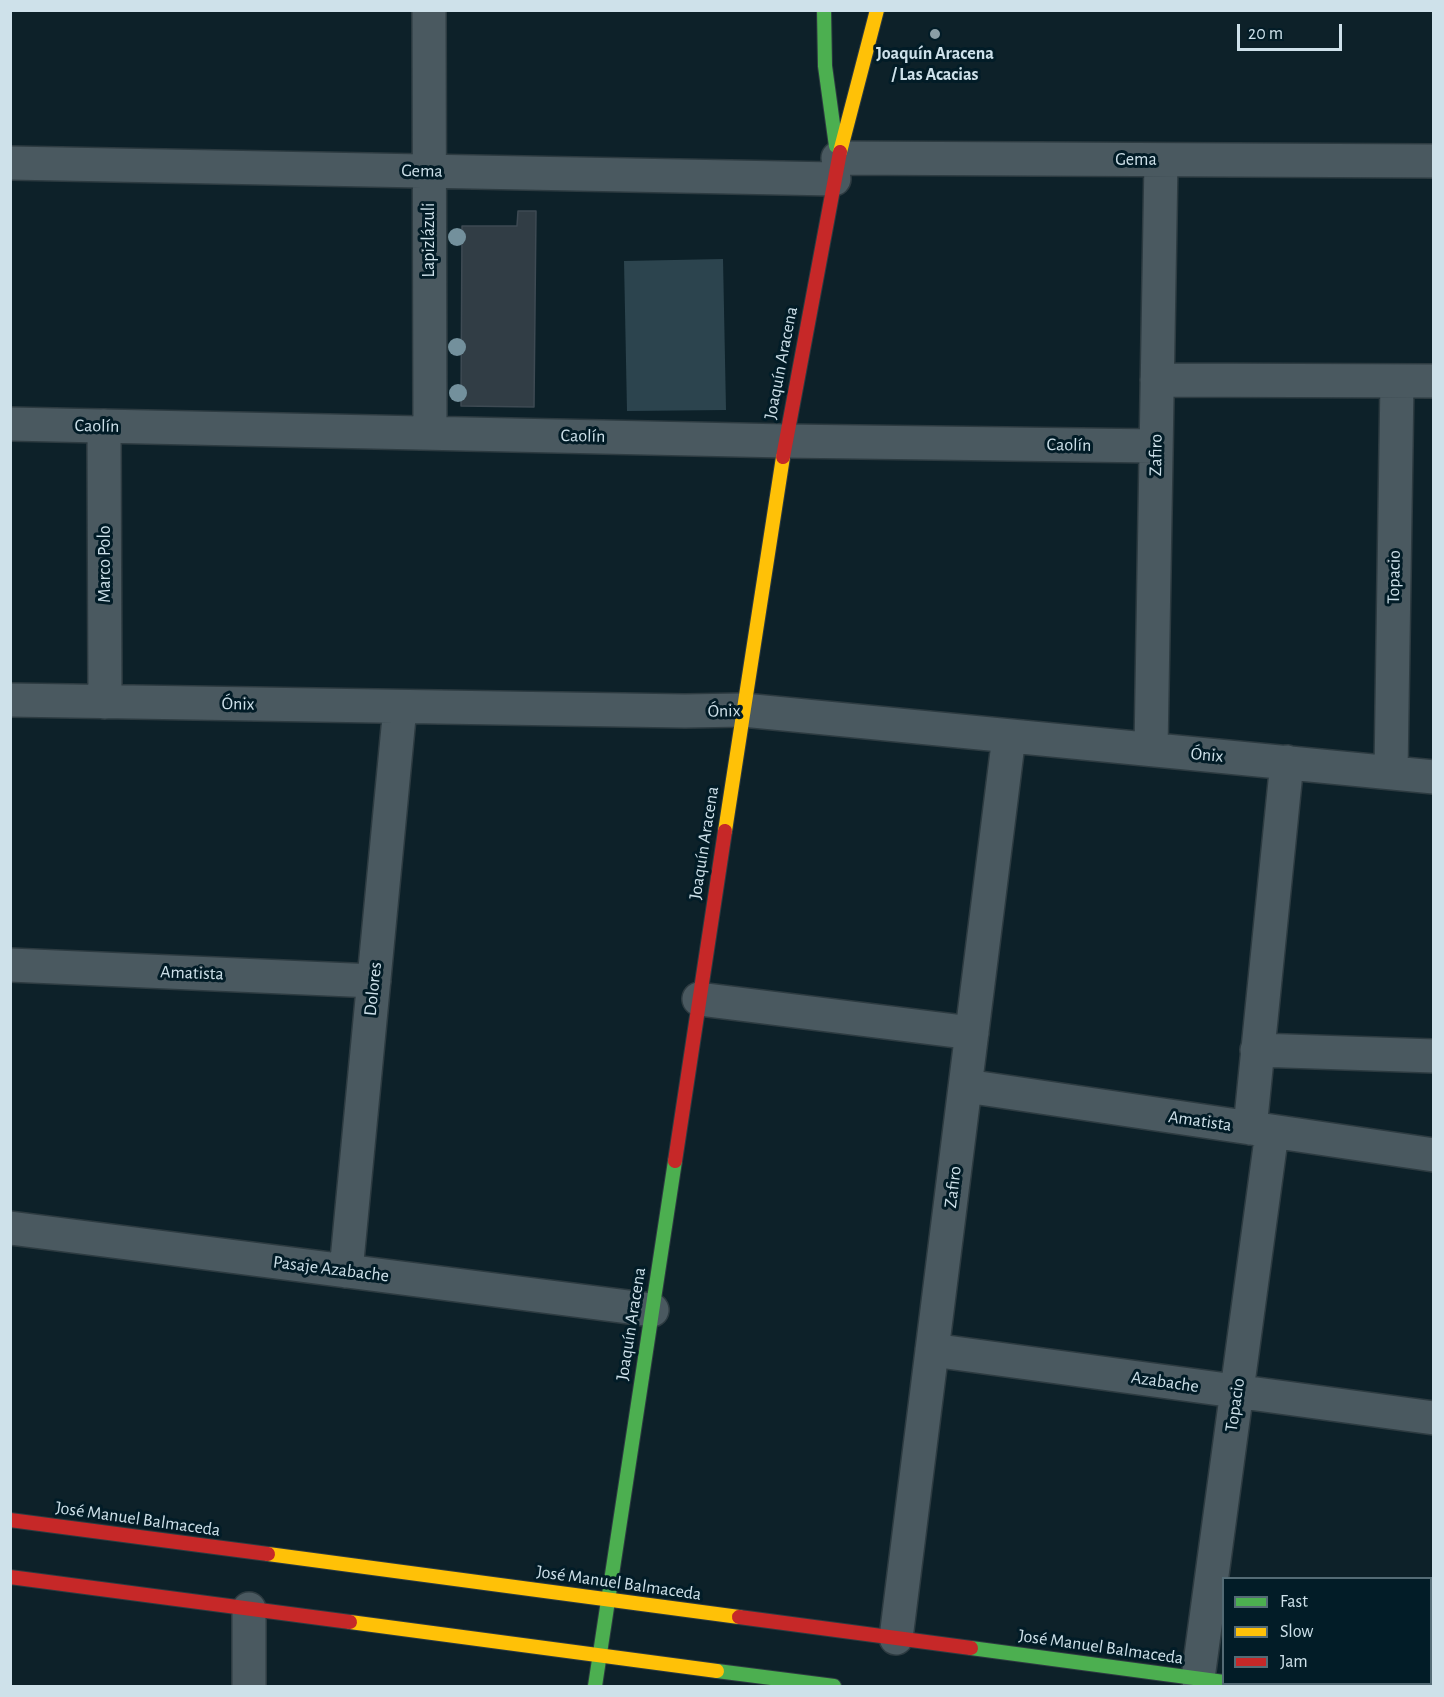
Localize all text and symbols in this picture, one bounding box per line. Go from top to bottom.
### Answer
scale bar [1240,12,1345,50]
text: 20 m [1248,25,1283,43]
marker: Joaquín Aracena / Las Acacias [928,27,942,41]
place label: Joaquín Aracena / Las Acacias [876,43,994,86]
street label: Gema [1115,149,1157,171]
street label: Gema [401,160,443,182]
street label: Lapizlázuli [418,203,440,277]
street label: Joaquín Aracena [759,305,803,421]
street label: Caolín [75,415,119,437]
street label: Caolín [561,425,605,447]
street label: Caolín [1047,434,1091,456]
street label: Zafiro [1145,434,1167,476]
street label: Marco Polo [94,525,116,603]
street label: Topacio [1383,550,1405,604]
street label: Ónix [221,693,255,715]
street label: Ónix [707,700,741,722]
street label: Ónix [1190,743,1224,767]
street label: Joaquín Aracena [684,785,724,901]
street label: Amatista [160,961,224,985]
street label: Dolores [359,961,387,1017]
street label: Amatista [1167,1106,1233,1136]
street label: Zafiro [940,1165,966,1209]
street label: Pasaje Azabache [272,1251,390,1287]
street label: Joaquín Aracena [611,1266,651,1382]
street label: Azabache [1130,1367,1200,1397]
street label: Topacio [1221,1377,1249,1433]
street label: José Manuel Balmaceda [54,1497,222,1541]
street label: José Manuel Balmaceda [535,1561,703,1605]
legend [1222,1577,1432,1685]
text: Fast [1280,1593,1308,1611]
text: Slow [1280,1623,1313,1641]
street label: José Manuel Balmaceda [1017,1625,1185,1669]
text: Jam [1280,1653,1308,1671]

